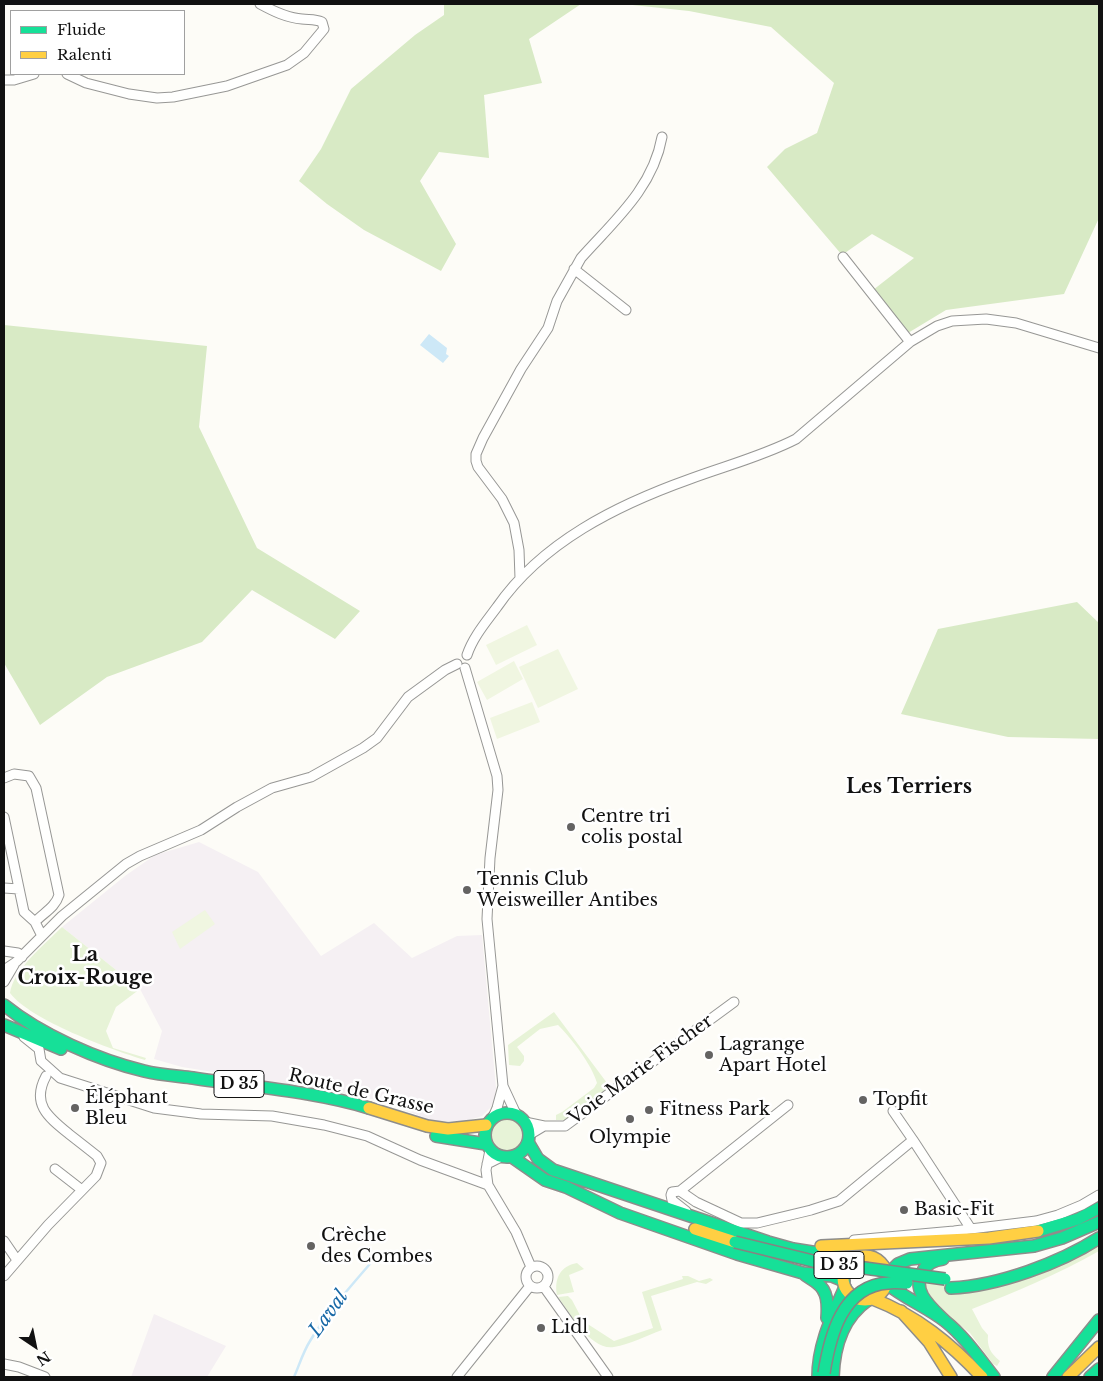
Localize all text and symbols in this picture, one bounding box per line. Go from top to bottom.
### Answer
legend [10,10,185,75]
text: Fluide [57,20,106,39]
text: Ralenti [57,45,112,64]
district label: Les Terriers [846,775,972,799]
place label: Centre tri colis postal [581,806,683,849]
marker: Centre tri colis postal [565,821,577,833]
place label: Tennis Club Weisweiller Antibes [477,869,658,912]
marker: Tennis Club Weisweiller Antibes [461,884,473,896]
district label: La Croix-Rouge [17,943,153,990]
street label: Voie Marie Fischer [565,1010,717,1130]
place label: Lagrange Apart Hotel [719,1034,827,1076]
marker: Lagrange Apart Hotel [703,1049,715,1061]
street label: Route de Grasse [286,1065,436,1119]
road number: D 35 [214,1070,264,1098]
place label: Éléphant Bleu [85,1087,168,1130]
place label: Topfit [873,1089,928,1111]
marker: Topfit [857,1094,869,1106]
place label: Fitness Park [659,1099,770,1121]
marker: Éléphant Bleu [69,1102,81,1114]
marker: Fitness Park [643,1104,655,1116]
marker: Olympie [624,1113,636,1125]
place label: Olympie [589,1127,671,1149]
place label: Basic-Fit [914,1199,995,1221]
marker: Basic-Fit [898,1204,910,1216]
place label: Crèche des Combes [321,1225,433,1268]
marker: Crèche des Combes [305,1240,317,1252]
road number: D 35 [814,1252,864,1278]
water label: Laval [305,1286,353,1342]
place label: Lidl [551,1317,588,1339]
north arrow [10,1321,60,1371]
marker: Lidl [535,1322,547,1334]
text: N [33,1347,54,1370]

